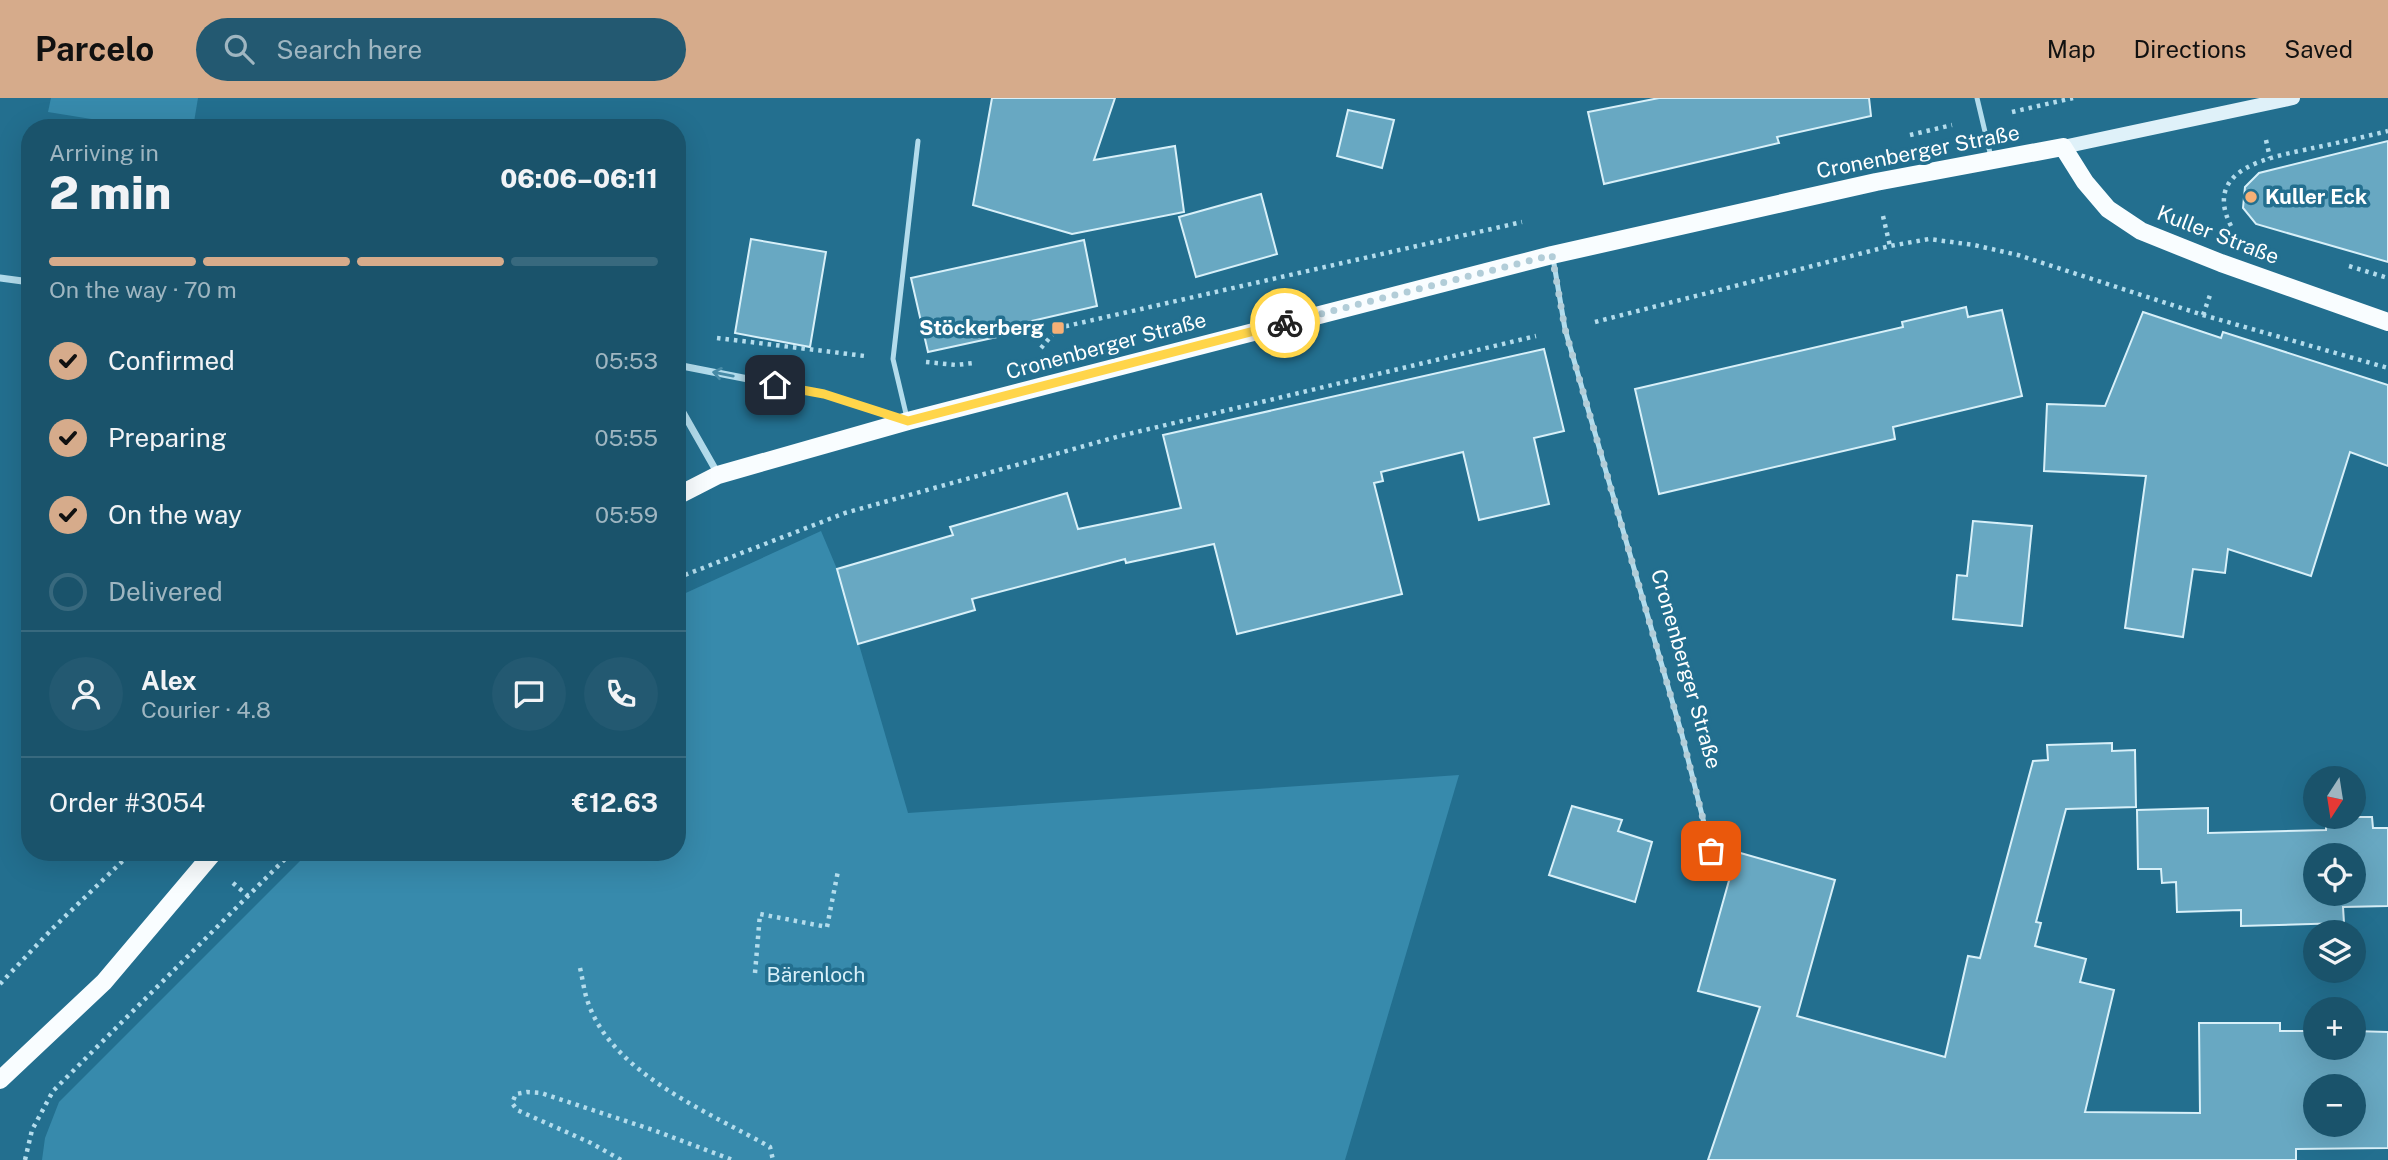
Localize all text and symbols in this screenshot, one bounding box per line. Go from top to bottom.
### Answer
search box [196,18,686,81]
text: Parcelo [35,30,154,68]
icon: search [220,30,258,68]
text: Search here [276,34,422,65]
text: Map [2047,35,2096,63]
text: Directions [2134,35,2246,63]
text: Saved [2284,35,2353,63]
street label: Cronenberger Straße [1814,120,2022,183]
text: Arriving in [49,139,159,166]
text: 06:06–06:11 [500,163,658,194]
text: 2 min [49,165,171,219]
place label: Kuller Eck [2265,184,2367,209]
marker: Kuller Eck [2243,189,2259,205]
street label: Kuller Straße [2154,200,2283,269]
text: On the way · 70 m [49,276,237,303]
courier [1250,288,1320,358]
icon: bike [1266,304,1304,342]
street label: Cronenberger Straße [1003,307,1209,384]
place label: Stöckerberg [919,315,1044,340]
marker: Stöckerberg [1050,320,1066,336]
icon: check [49,342,87,380]
text: Confirmed [108,345,235,376]
text: 05:53 [595,347,658,374]
pin [745,355,805,415]
icon: home [756,366,794,404]
one-way arrow [712,367,735,381]
icon: check [49,419,87,457]
text: Preparing [108,422,227,453]
text: 05:55 [595,424,658,451]
icon: check [49,496,87,534]
text: On the way [108,499,242,530]
text: 05:59 [595,501,658,528]
street label: Cronenberger Straße [1646,566,1727,771]
text: Delivered [108,576,223,607]
button: person [49,657,123,731]
button: chat [492,657,566,731]
button: phone [584,657,658,731]
text: Alex [141,665,197,696]
text: Courier · 4.8 [141,696,271,723]
north arrow [2303,766,2366,830]
map controls [2303,766,2366,1137]
text: Order #3054 [49,787,205,818]
text: €12.63 [572,787,658,818]
pin [1681,821,1741,881]
icon: bag [1692,832,1730,870]
button: locate [2303,843,2366,906]
button: layers [2303,920,2366,983]
park label: Bärenloch [767,962,865,987]
button: + [2303,997,2366,1060]
button: − [2303,1074,2366,1137]

